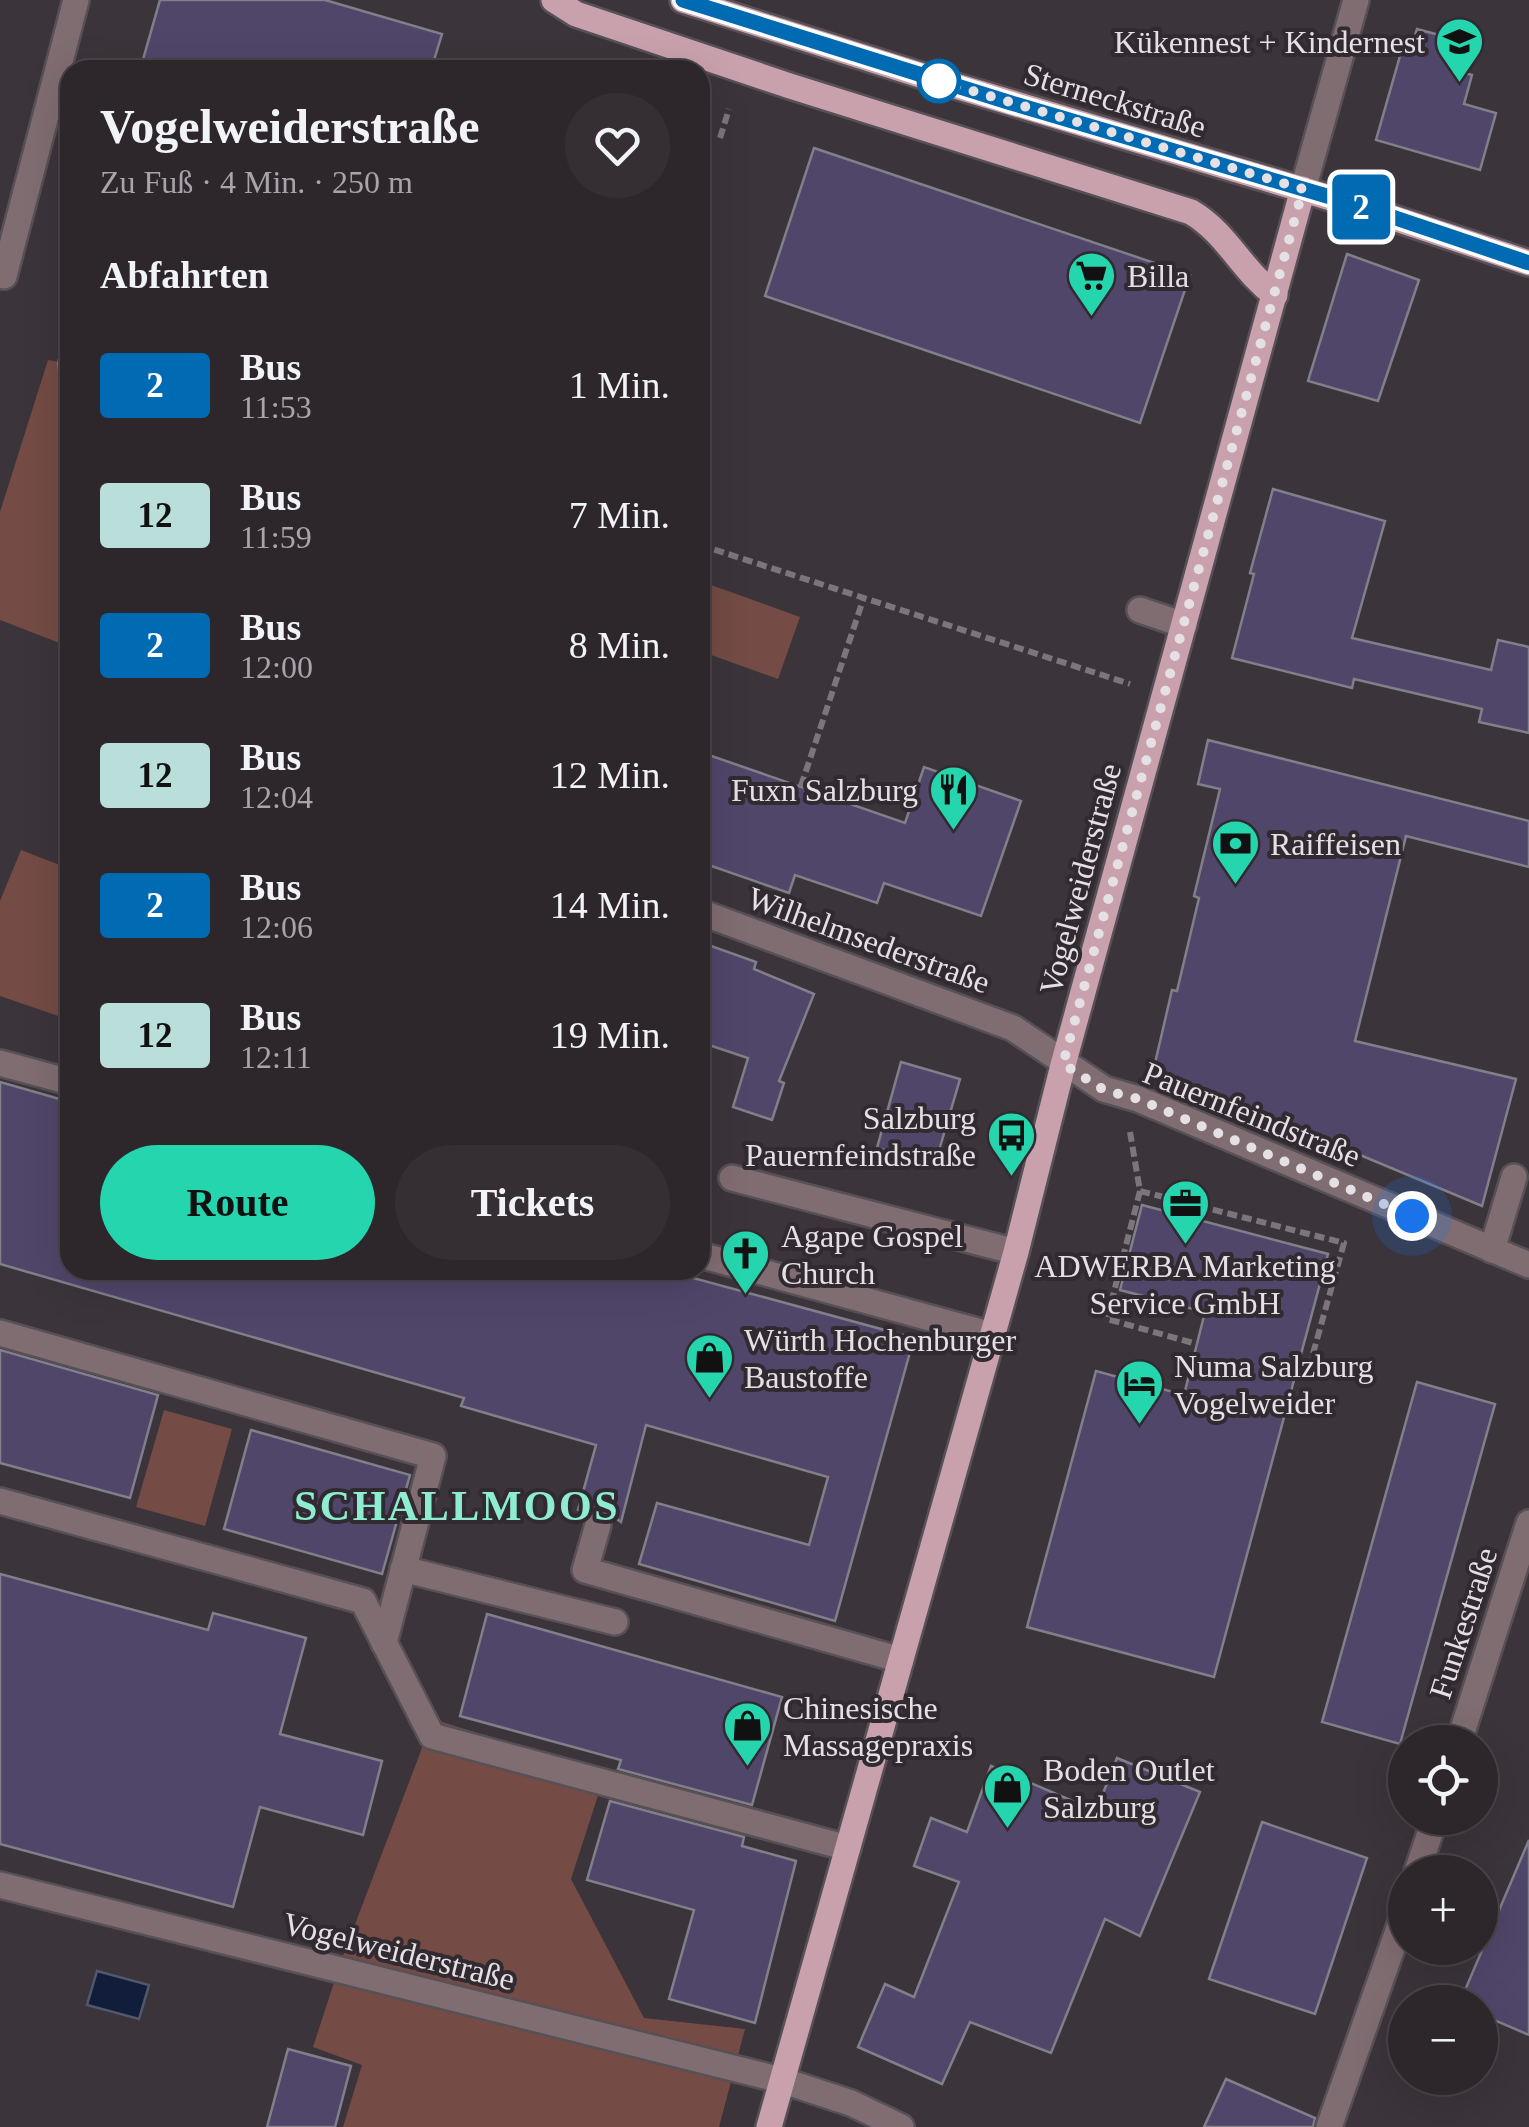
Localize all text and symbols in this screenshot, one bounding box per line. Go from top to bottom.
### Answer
school or university icon: Kükennest + Kindernest [1434,16,1486,84]
place label: Kükennest + Kindernest [1114,24,1425,60]
street label: Sterneckstraße [1020,55,1210,145]
unlabelled marker [918,60,960,102]
button: heart [565,93,670,198]
text: Vogelweiderstraße [100,100,479,153]
text: Zu Fuß · 4 Min. · 250 m [100,164,413,200]
line badge: 2 [1328,174,1394,240]
text: 2 [1352,188,1370,227]
supermarket icon: Billa [1066,250,1118,318]
text: Abfahrten [100,254,269,296]
place label: Billa [1127,258,1189,294]
text: Bus [240,346,301,388]
text: 1 Min. [569,364,670,406]
text: 2 [146,366,164,405]
text: 11:53 [240,389,312,425]
text: Bus [240,476,301,518]
text: 7 Min. [569,494,670,536]
text: 12 [138,496,173,535]
text: 11:59 [240,519,312,555]
text: Bus [240,606,301,648]
text: 8 Min. [569,624,670,666]
text: 2 [146,626,164,665]
text: 12:00 [240,649,313,685]
text: Bus [240,736,301,778]
text: 12 Min. [550,754,670,796]
text: 12 [138,756,173,795]
street label: Vogelweiderstraße [1032,760,1128,998]
restaurant icon: Fuxn Salzburg [927,764,979,832]
place label: Fuxn Salzburg [731,772,918,808]
text: 12:04 [240,779,313,815]
bank icon: Raiffeisen [1209,818,1261,886]
place label: Raiffeisen [1270,826,1401,862]
text: Bus [240,866,301,908]
street label: Wilhelmsederstraße [743,880,995,1000]
text: 14 Min. [550,884,670,926]
text: 2 [146,886,164,925]
text: 12:06 [240,909,313,945]
text: Bus [240,996,301,1038]
text: 19 Min. [550,1014,670,1056]
text: 12 [138,1016,173,1055]
text: 12:11 [240,1039,312,1075]
street label: Pauernfeindstraße [1138,1054,1366,1174]
place label: Salzburg Pauernfeindstraße [745,1100,976,1173]
bus stop icon: Salzburg Pauernfeindstraße [985,1110,1037,1178]
button: Route [100,1145,375,1260]
button: Tickets [395,1145,670,1260]
office icon: ADWERBA Marketing Service GmbH [1159,1178,1211,1246]
your location [1387,1191,1437,1241]
place label: Agape Gospel Church [781,1218,963,1291]
church icon: Agape Gospel Church [720,1228,772,1296]
place label: ADWERBA Marketing Service GmbH [1034,1248,1336,1321]
place label: Würth Hochenburger Baustoffe [744,1322,1017,1395]
shop icon: Würth Hochenburger Baustoffe [683,1332,735,1400]
place label: Numa Salzburg Vogelweider [1174,1348,1373,1421]
hotel icon: Numa Salzburg Vogelweider [1113,1358,1165,1426]
district label: SCHALLMOOS [294,1483,620,1529]
street label: Funkestraße [1422,1543,1504,1703]
place label: Chinesische Massagepraxis [783,1690,973,1763]
shop icon: Chinesische Massagepraxis [722,1700,774,1768]
map controls [1388,1725,1498,2095]
button: locate [1388,1725,1498,1835]
place label: Boden Outlet Salzburg [1043,1752,1215,1825]
shop icon: Boden Outlet Salzburg [982,1762,1034,1830]
button: + [1388,1855,1498,1965]
street label: Vogelweiderstraße [279,1905,519,1997]
button: − [1388,1985,1498,2095]

